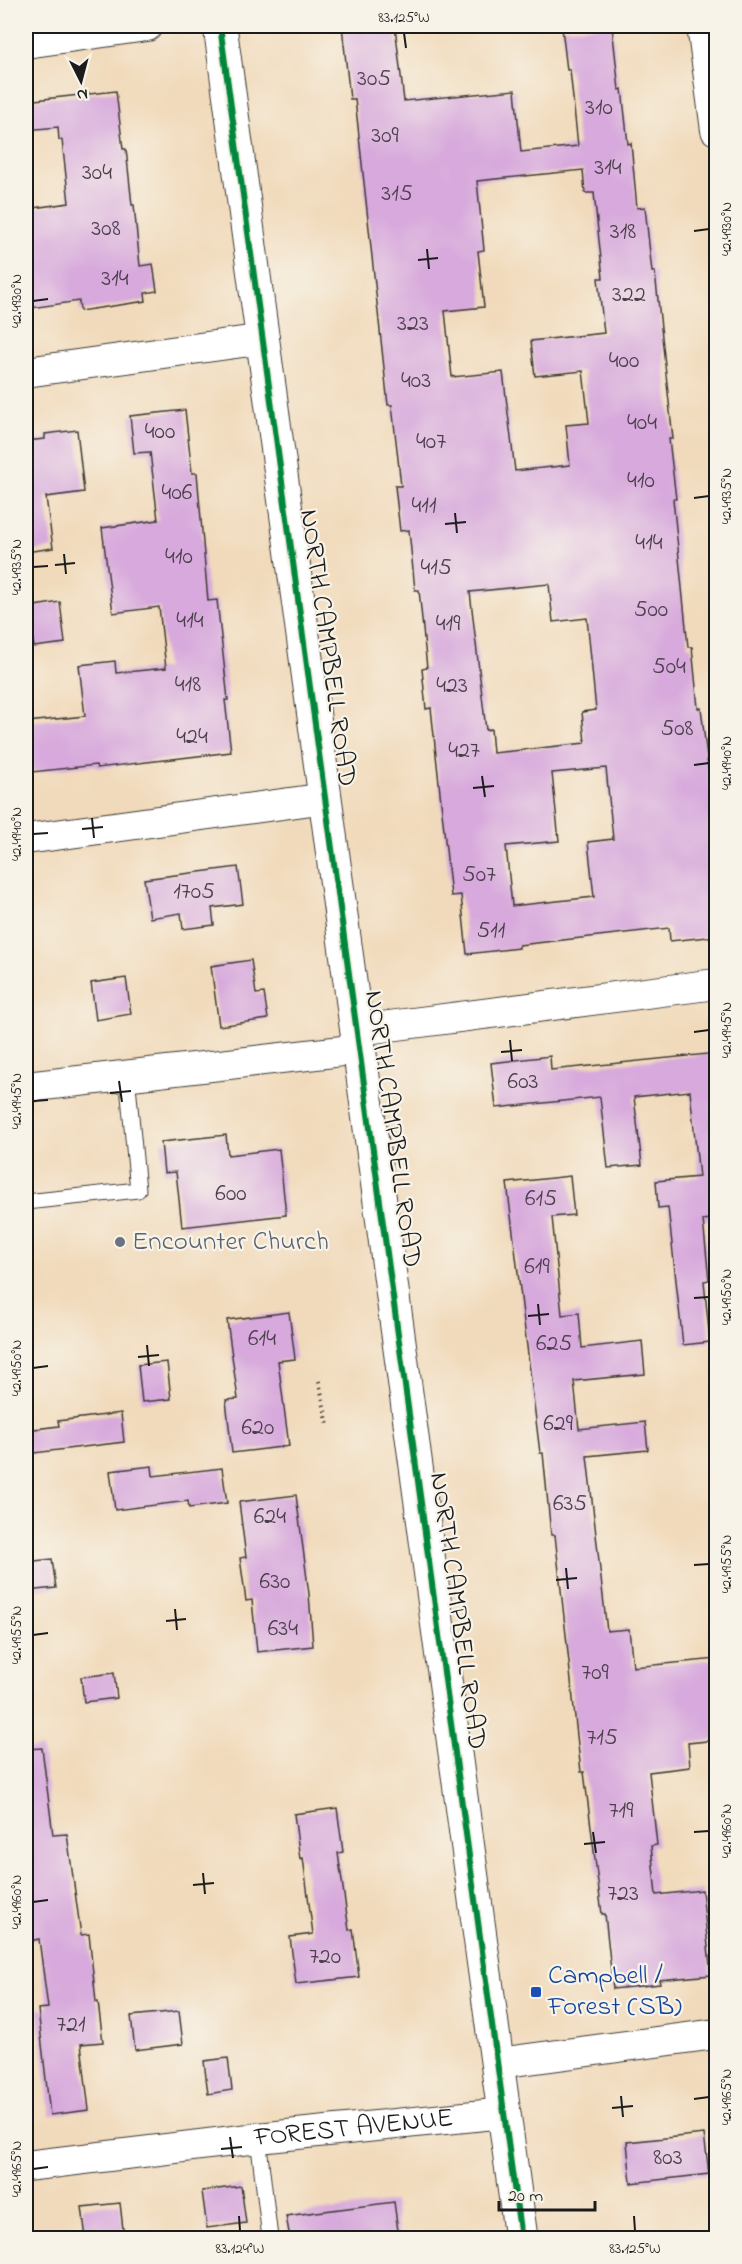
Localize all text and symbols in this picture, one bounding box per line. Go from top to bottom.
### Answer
text: 83.125°W [378,7,430,29]
north arrow [51,51,111,111]
house number: 305 [357,62,391,97]
text: N [76,81,89,106]
house number: 310 [585,91,613,126]
house number: 309 [371,119,400,154]
house number: 314 [594,151,622,186]
house number: 304 [82,156,112,191]
house number: 315 [381,177,413,212]
text: 42.4930°N [716,202,738,256]
house number: 308 [91,212,121,247]
house number: 318 [610,215,636,250]
house number: 314 [101,262,129,297]
text: 42.4930°N [6,274,28,328]
house number: 322 [612,278,646,313]
house number: 323 [397,307,429,342]
house number: 400 [609,344,639,379]
house number: 403 [401,364,431,399]
house number: 404 [627,406,657,441]
house number: 400 [145,415,175,450]
house number: 407 [416,425,446,460]
house number: 410 [627,464,655,499]
text: 42.4935°N [716,468,738,524]
house number: 406 [162,476,193,511]
house number: 411 [411,489,437,524]
street label: NORTH CAMPBELL ROAD [288,507,366,789]
house number: 414 [635,526,663,561]
text: 42.4935°N [6,539,28,595]
house number: 410 [165,540,193,575]
house number: 415 [420,551,452,586]
house number: 500 [634,593,668,628]
house number: 414 [176,604,204,639]
house number: 419 [436,607,461,642]
house number: 504 [652,650,686,685]
house number: 418 [175,668,201,703]
house number: 423 [436,669,468,704]
house number: 508 [660,712,694,747]
house number: 424 [176,720,208,755]
house number: 427 [448,734,480,769]
text: 42.4940°N [716,736,738,790]
text: 42.4940°N [6,807,28,861]
house number: 507 [462,858,496,893]
house number: 1705 [173,875,215,910]
house number: 511 [477,914,506,949]
street label: NORTH CAMPBELL ROAD [353,988,431,1270]
text: 42.4945°N [716,1002,738,1058]
house number: 603 [508,1065,538,1100]
text: 42.4945°N [6,1073,28,1129]
house number: 600 [215,1177,247,1212]
house number: 615 [525,1182,557,1217]
place label: Encounter Church [132,1223,329,1262]
marker: Encounter Church [113,1235,127,1249]
house number: 619 [524,1250,550,1285]
text: 42.4950°N [716,1269,738,1325]
house number: 614 [248,1322,276,1357]
house number: 625 [536,1327,572,1362]
text: 42.4950°N [6,1340,28,1396]
house number: 629 [543,1407,574,1442]
house number: 620 [242,1411,274,1446]
street label: NORTH CAMPBELL ROAD [418,1470,496,1752]
house number: 635 [553,1487,587,1522]
house number: 624 [254,1500,286,1535]
text: 42.4955°N [716,1535,738,1593]
house number: 630 [260,1565,290,1600]
text: 42.4955°N [6,1606,28,1664]
house number: 634 [268,1612,298,1647]
house number: 709 [581,1656,610,1691]
house number: 715 [586,1721,618,1756]
house number: 719 [609,1794,634,1829]
text: 42.4960°N [716,1804,738,1858]
text: 42.4960°N [6,1875,28,1929]
house number: 723 [607,1877,639,1912]
house number: 720 [309,1940,341,1975]
place label: Campbell / Forest (SB) [547,1957,682,2027]
marker: Campbell / Forest (SB) [529,1985,543,1999]
house number: 721 [56,2008,86,2043]
text: 42.4965°N [716,2069,738,2125]
street label: FOREST AVENUE [251,2099,455,2158]
text: 42.4965°N [6,2141,28,2197]
house number: 803 [653,2141,683,2176]
scale bar [499,2174,595,2212]
text: 20 m [508,2184,543,2210]
text: 83.124°W [216,2238,264,2260]
text: 83.125°W [609,2238,661,2260]

